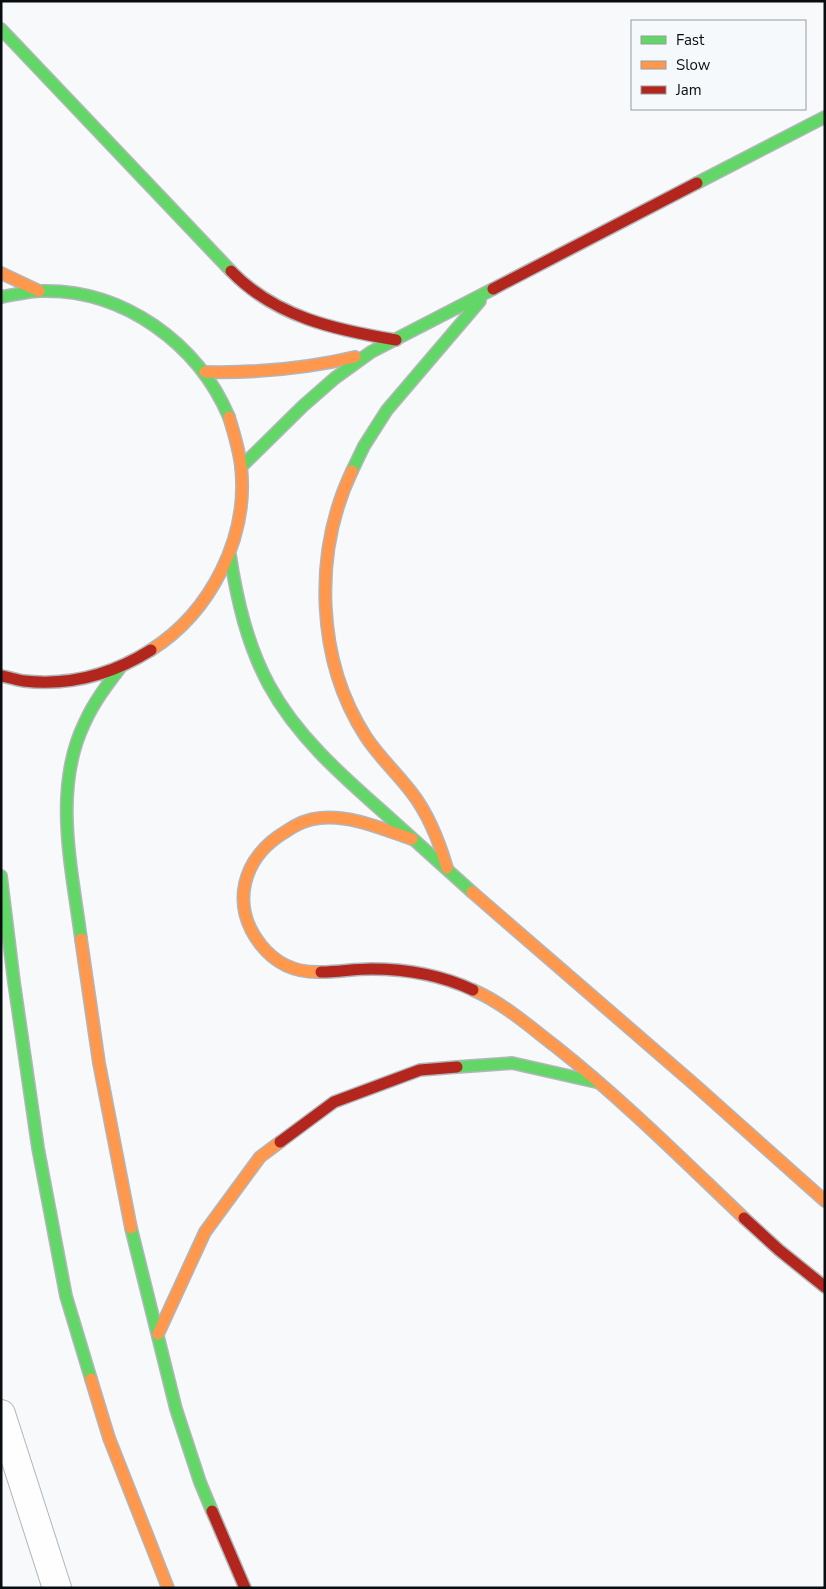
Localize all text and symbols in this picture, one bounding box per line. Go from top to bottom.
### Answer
legend [631,20,806,110]
text: Fast [676,30,705,50]
text: Slow [676,55,711,75]
text: Jam [675,80,702,100]

